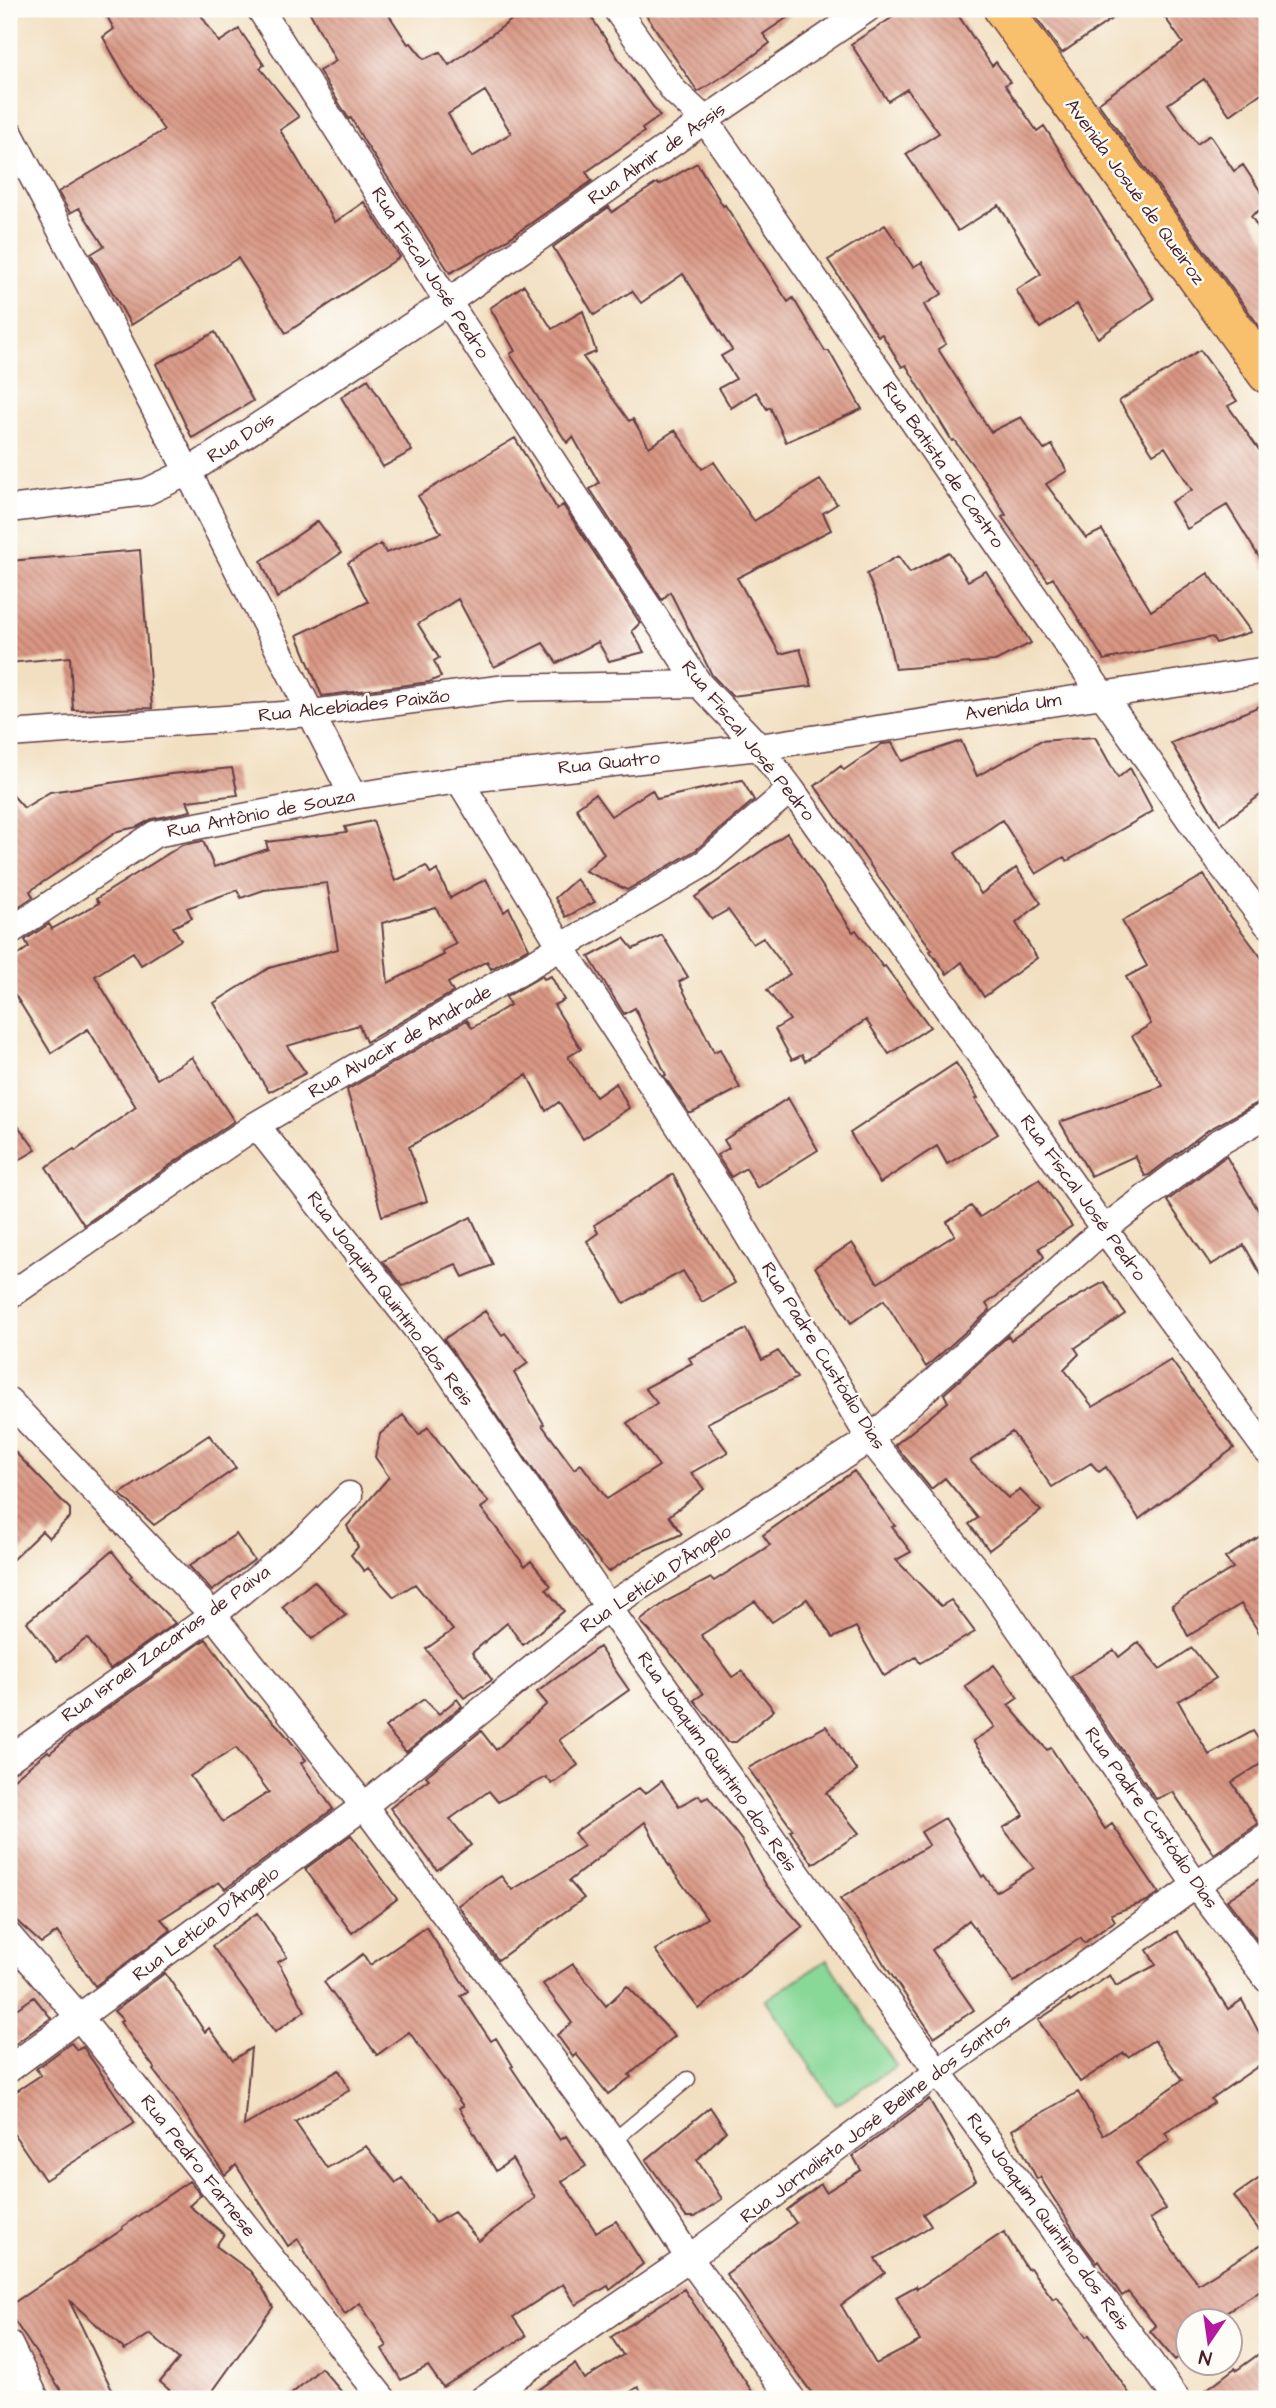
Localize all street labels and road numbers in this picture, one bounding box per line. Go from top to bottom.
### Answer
street label: Avenida Josué de Queiroz [1058,93,1212,291]
street label: Rua Almir de Assis [583,96,731,212]
street label: Rua Fiscal José Pedro [364,182,496,364]
street label: Rua Batista de Castro [875,376,1011,554]
street label: Rua Dois [202,406,280,470]
street label: Rua Fiscal José Pedro [675,655,822,827]
street label: Rua Alcebíades Paixão [257,682,451,729]
street label: Avenida Um [963,686,1063,728]
street label: Rua Quatro [557,744,662,782]
street label: Rua Antônio de Souza [165,783,357,845]
street label: Rua Alvacir de Andrade [303,978,497,1106]
street label: Rua Fiscal José Pedro [1013,1109,1153,1287]
street label: Rua Joaquim Quintino dos Reis [300,1186,480,1412]
street label: Rua Padre Custódio Dias [754,1257,892,1455]
street label: Rua Letícia D'Ângelo [575,1518,738,1641]
street label: Rua Israel Zacarias de Paiva [56,1559,276,1729]
street label: Rua Joaquim Quintino dos Reis [630,1646,804,1878]
street label: Rua Padre Custódio Dias [1078,1722,1224,1914]
street label: Rua Letícia D'Ângelo [127,1860,286,1989]
street label: Rua Jornalista José Beline dos Santos [735,2008,1017,2230]
street label: Rua Pedro Farnese [134,2089,262,2243]
street label: Rua Joaquim Quintino dos Reis [960,2108,1136,2336]

